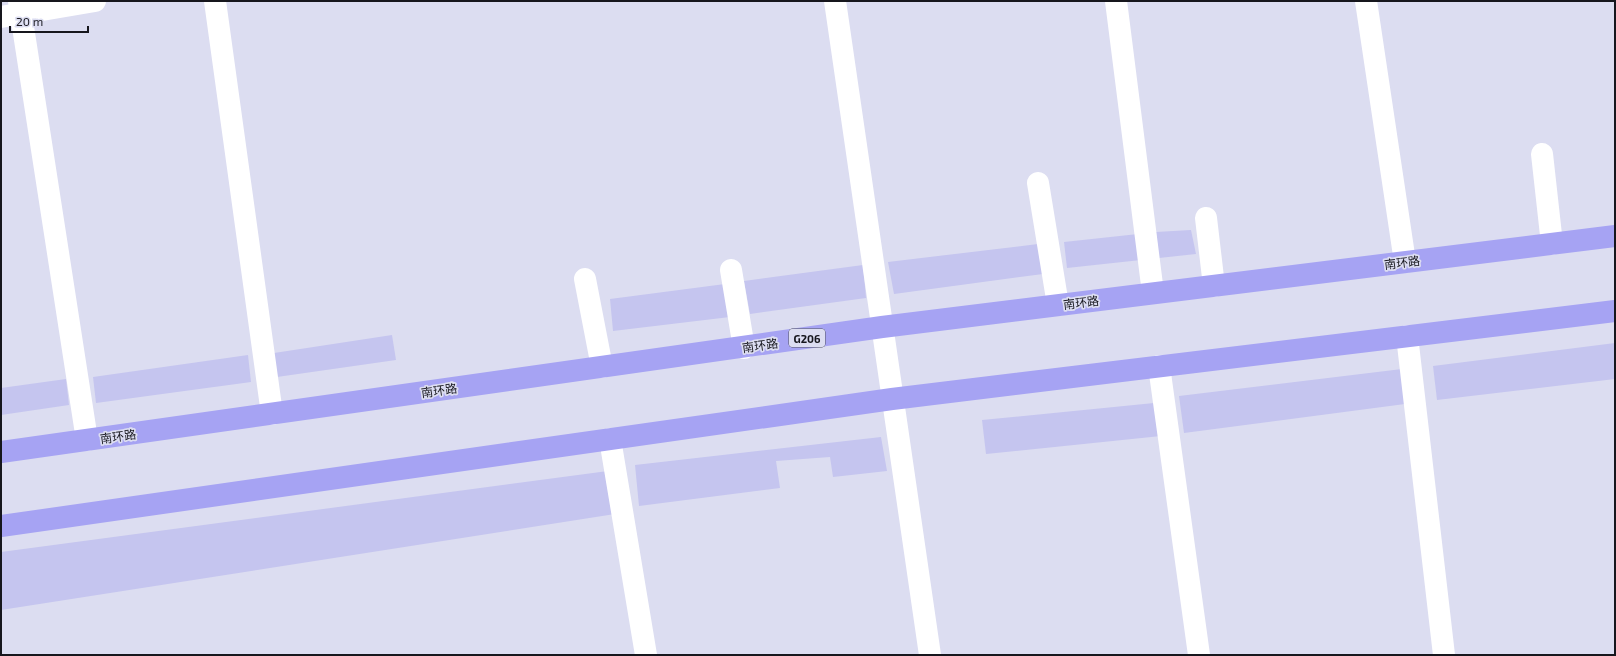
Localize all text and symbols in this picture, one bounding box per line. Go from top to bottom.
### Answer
scale bar [10,8,88,34]
text: 20 m [16,14,43,28]
street label: 南环路 [1383,253,1421,271]
street label: 南环路 [1062,293,1100,311]
road number: G206 [789,329,825,347]
street label: 南环路 [741,336,779,354]
street label: 南环路 [420,381,458,399]
street label: 南环路 [99,427,137,445]

